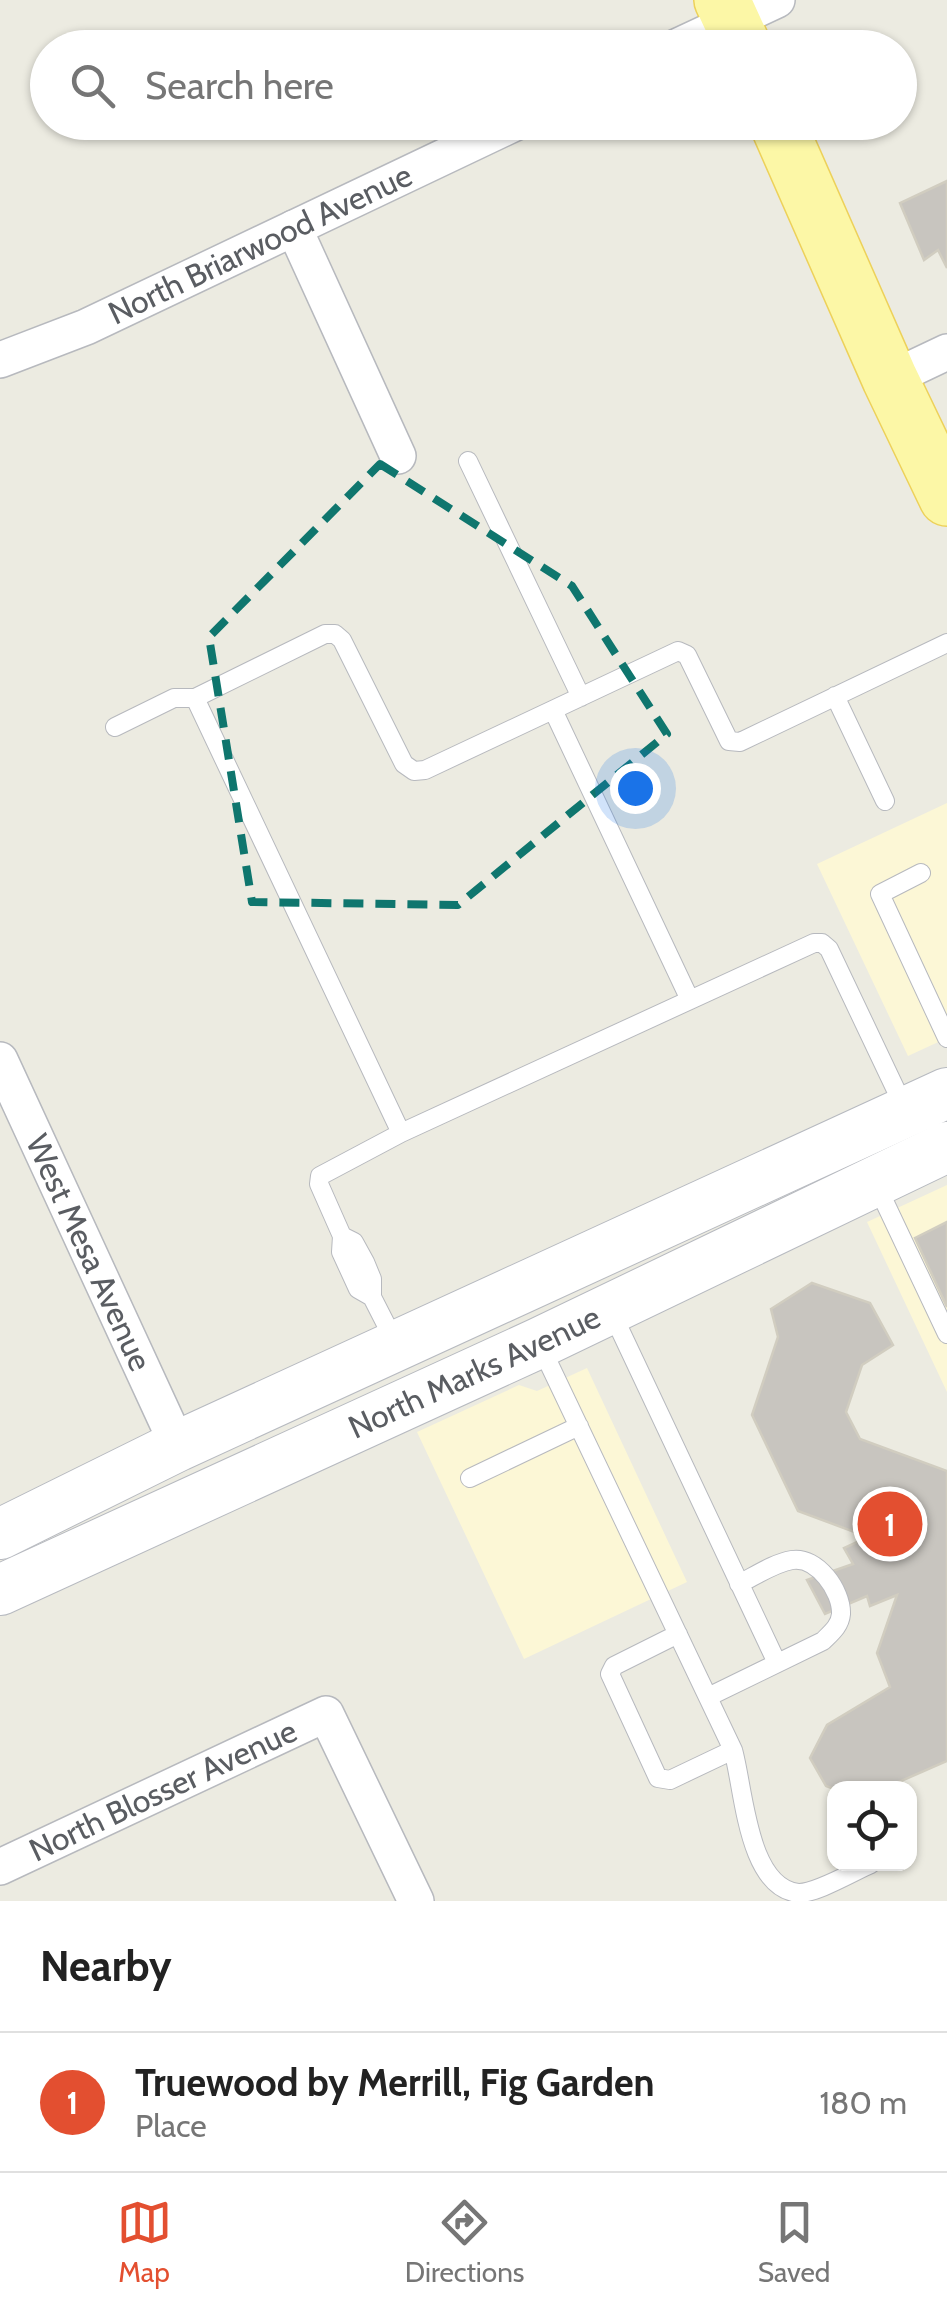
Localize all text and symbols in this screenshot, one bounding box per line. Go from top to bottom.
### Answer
search box [30,30,917,140]
icon: search [65,58,120,113]
text: Search here [145,62,334,109]
street label: North Briarwood Avenue [102,155,418,332]
your location [610,763,661,814]
street label: West Mesa Avenue [18,1128,161,1377]
street label: North Marks Avenue [342,1297,606,1447]
pin: 1 [858,1486,922,1562]
street label: North Blosser Avenue [23,1711,303,1870]
map controls [827,1781,917,1871]
button: locate [827,1781,917,1871]
text: Nearby [40,1940,172,1992]
text: Truewood by Merrill, Fig Garden [135,2059,654,2106]
text: 1 [67,2083,78,2122]
text: 180 m [820,2083,907,2122]
text: Place [135,2106,207,2145]
tab: Map [117,2195,172,2289]
tab: Directions [405,2195,524,2289]
tab: Saved [758,2195,830,2289]

